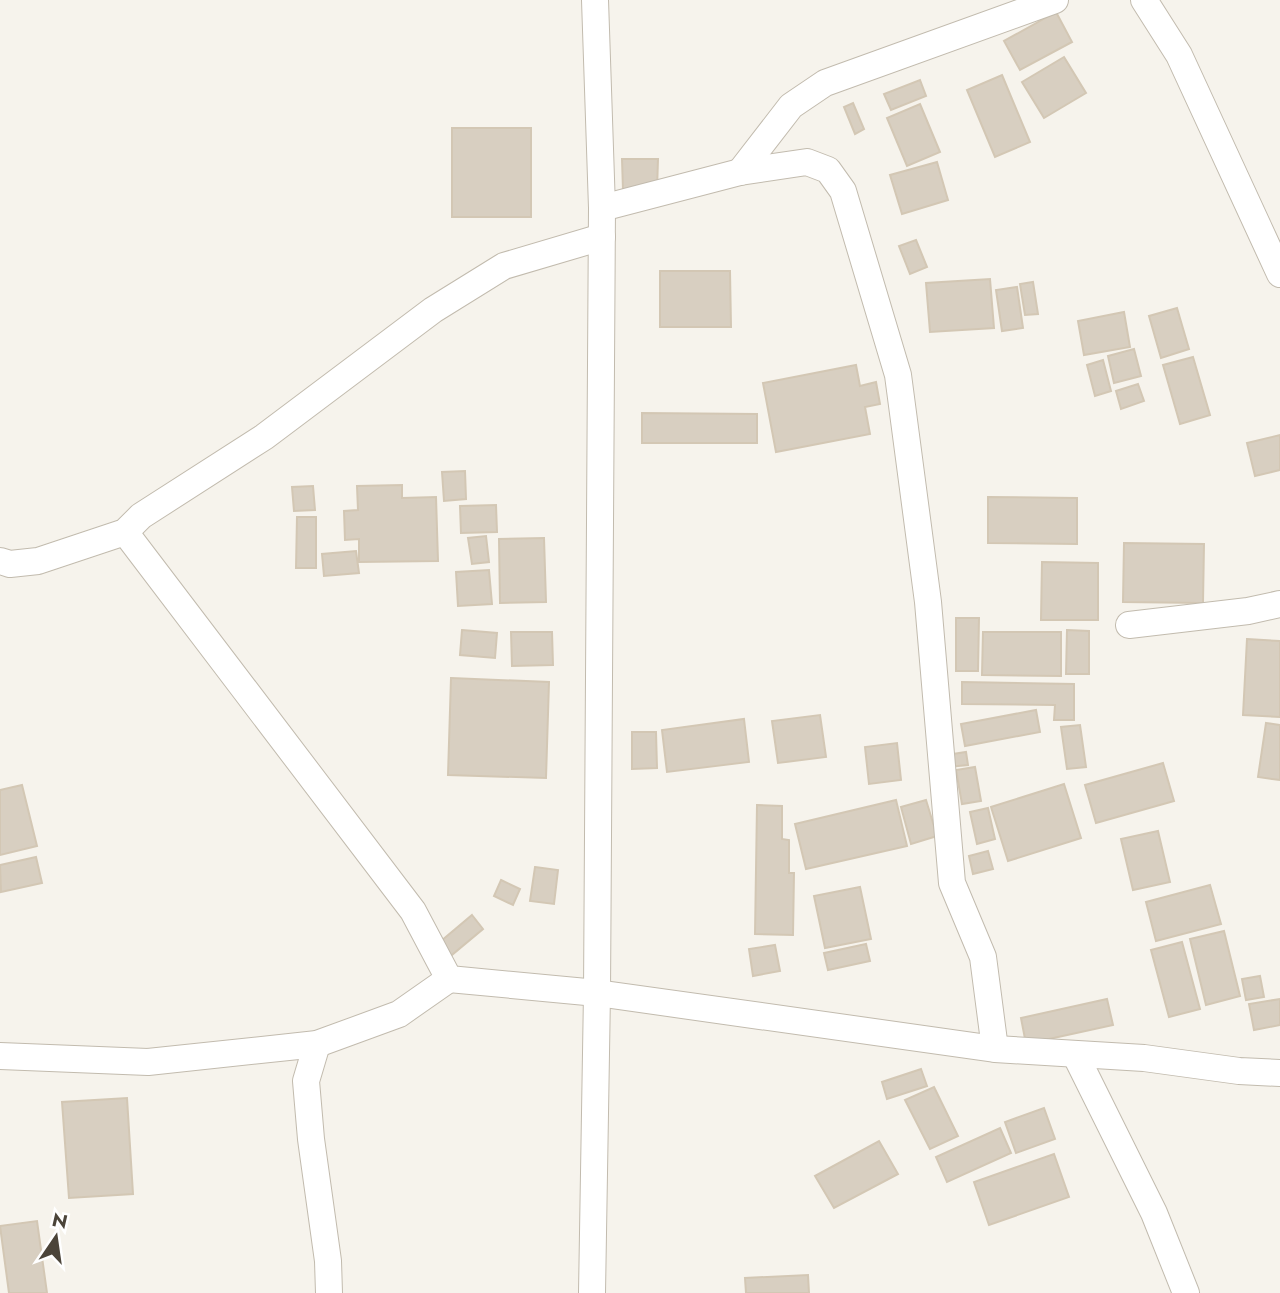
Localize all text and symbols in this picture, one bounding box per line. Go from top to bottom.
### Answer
north arrow [21,1202,91,1272]
text: N [49,1206,70,1236]

